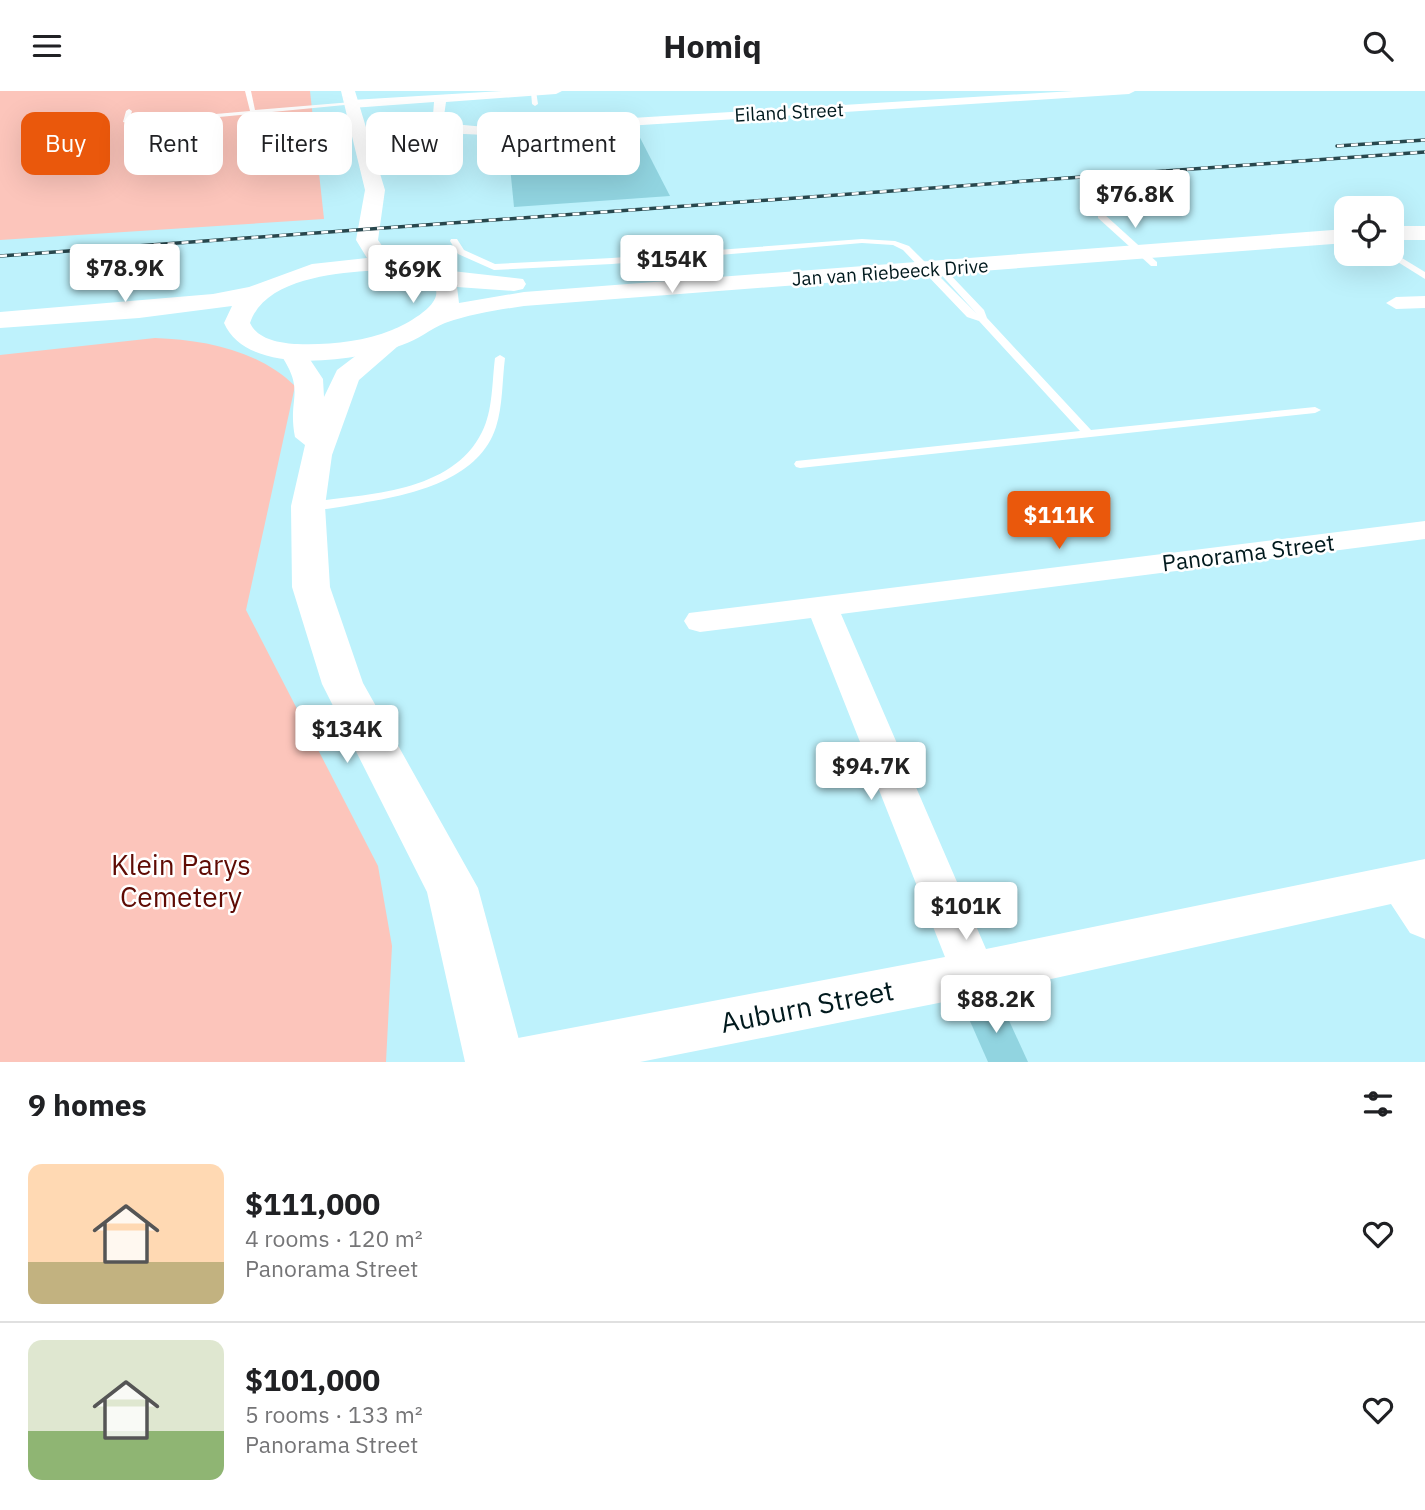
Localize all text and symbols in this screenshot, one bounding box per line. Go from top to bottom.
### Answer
text: Homiq [663,25,762,67]
icon: menu [28,27,66,65]
icon: search [1359,27,1397,65]
street label: Eiland Street [734,97,844,127]
chip: Buy [21,112,110,175]
chip: Rent [124,112,223,175]
chip: Filters [237,112,352,175]
chip: New [366,112,463,175]
chip: Apartment [477,112,640,175]
pin: $76.8K [1078,171,1192,230]
text: $76.8K [1096,178,1174,208]
map controls [1334,196,1404,266]
button: locate [1334,196,1404,266]
pin: $154K [623,235,721,295]
text: $154K [636,243,708,273]
pin: $78.9K [68,245,182,304]
pin: $69K [372,245,454,305]
text: $78.9K [86,252,164,282]
text: $69K [384,253,442,283]
street label: Jan van Riebeeck Drive [791,253,989,291]
pin: $111K [1010,491,1108,551]
text: $111K [1023,499,1095,529]
street label: Panorama Street [1160,527,1336,577]
pin: $134K [298,705,396,765]
text: $134K [311,713,383,743]
pin: $94.7K [814,743,928,802]
text: $94.7K [832,750,910,780]
park label: Klein Parys Cemetery [111,846,251,915]
pin: $101K [917,883,1015,942]
text: $101K [930,890,1002,920]
street label: Auburn Street [717,971,897,1041]
pin: $88.2K [939,975,1053,1035]
text: $88.2K [957,983,1035,1013]
text: 9 homes [28,1085,147,1124]
icon: filters [1359,1085,1397,1123]
text: $111,000 [245,1184,380,1223]
icon: home [84,1192,168,1276]
icon: heart [1359,1215,1397,1253]
text: 4 rooms · 120 m² [245,1223,423,1253]
text: Panorama Street [245,1253,418,1283]
text: $101,000 [245,1360,380,1399]
icon: home [84,1368,168,1452]
icon: heart [1359,1391,1397,1429]
text: 5 rooms · 133 m² [245,1399,423,1429]
text: Panorama Street [245,1429,418,1459]

